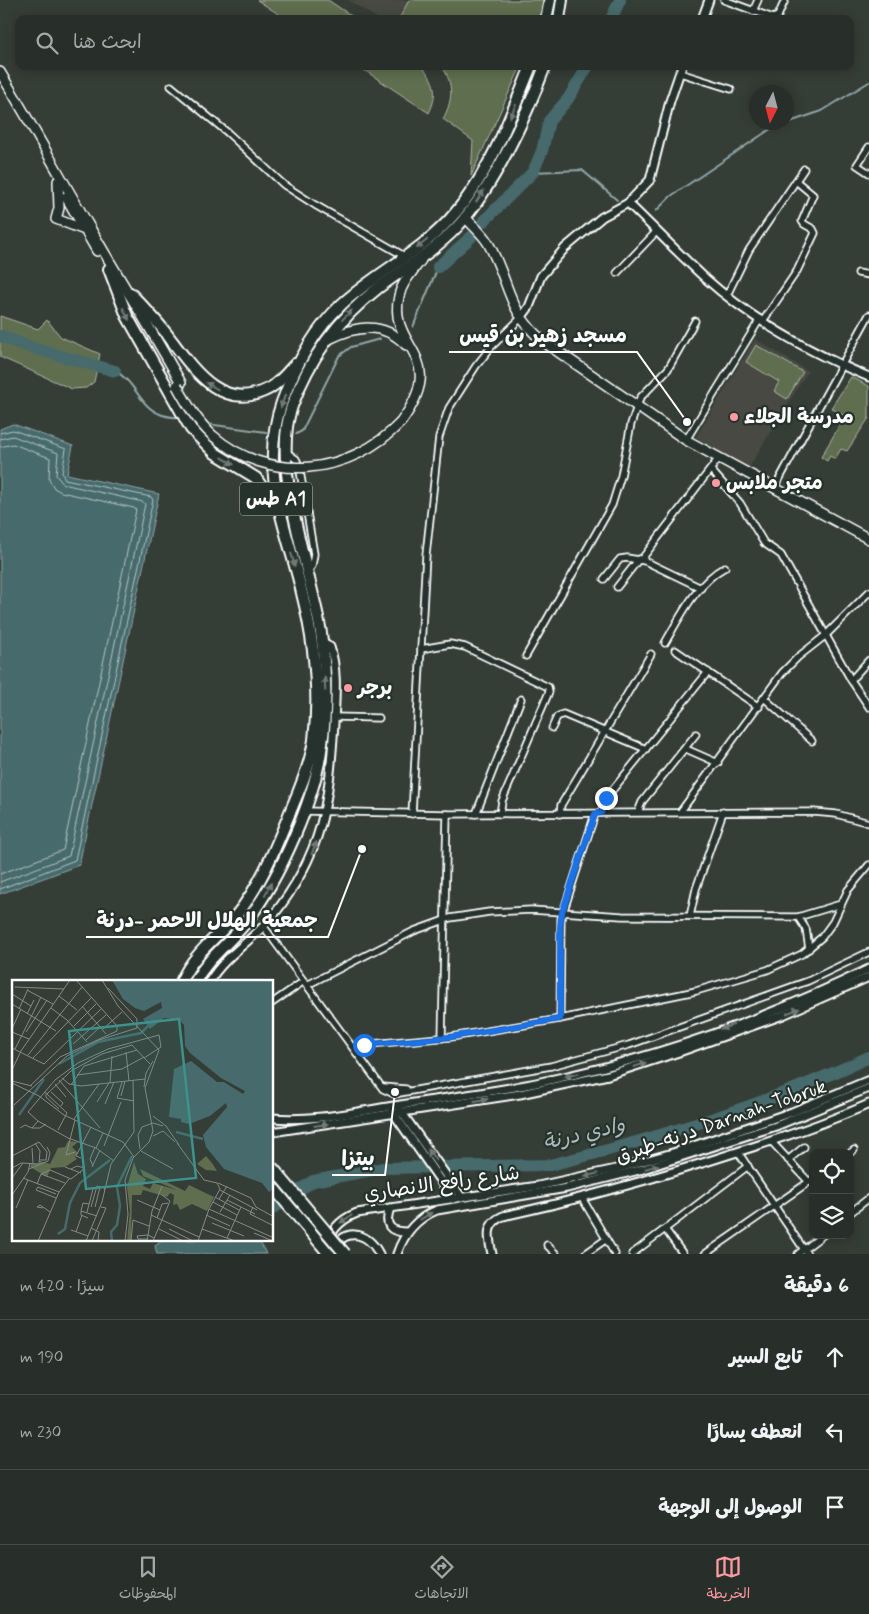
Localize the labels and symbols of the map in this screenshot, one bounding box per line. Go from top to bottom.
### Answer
north arrow [749,85,794,130]
one-way arrow [508,104,516,118]
one-way arrow [476,190,485,203]
one-way arrow [416,239,429,250]
one-way arrow [122,307,130,321]
one-way arrow [341,309,353,321]
callout: مسجد زهير بن قيس [449,316,637,352]
text: مسجد زهير بن قيس [459,322,627,350]
one-way arrow [206,381,219,390]
one-way arrow [279,394,287,409]
place label: مدرسة الجلاء [744,404,854,431]
marker: مدرسة الجلاء [728,411,740,423]
one-way arrow [221,457,234,466]
place label: متجر ملابس [726,470,823,497]
marker: متجر ملابس [710,477,722,489]
road number: طس A1 [240,482,312,516]
one-way arrow [290,552,298,567]
place label: برجر [356,675,392,702]
one-way arrow [321,676,329,692]
marker: برجر [342,682,354,694]
route end [595,787,618,810]
one-way arrow [311,841,318,856]
one-way arrow [264,881,272,896]
callout: جمعية الهلال الاحمر -درنة [86,901,328,937]
text: جمعية الهلال الاحمر -درنة [96,907,318,935]
inset map [12,980,274,1242]
one-way arrow [786,1007,801,1015]
one-way arrow [719,1023,734,1031]
route start [353,1034,376,1057]
one-way arrow [632,1061,647,1069]
one-way arrow [564,1071,579,1079]
street label: درنه-طبرق Darnah-Tobruk [612,1073,830,1171]
one-way arrow [474,1096,490,1104]
water label: وادي درنة [540,1111,628,1157]
one-way arrow [313,1120,329,1128]
callout: بيتزا [332,1139,385,1175]
text: بيتزا [341,1145,375,1173]
one-way arrow [427,1148,437,1162]
street label: شارع رافع الانصاري [362,1160,522,1208]
one-way arrow [644,1162,659,1170]
one-way arrow [584,1171,599,1179]
one-way arrow [419,1212,432,1221]
one-way arrow [340,1214,353,1224]

